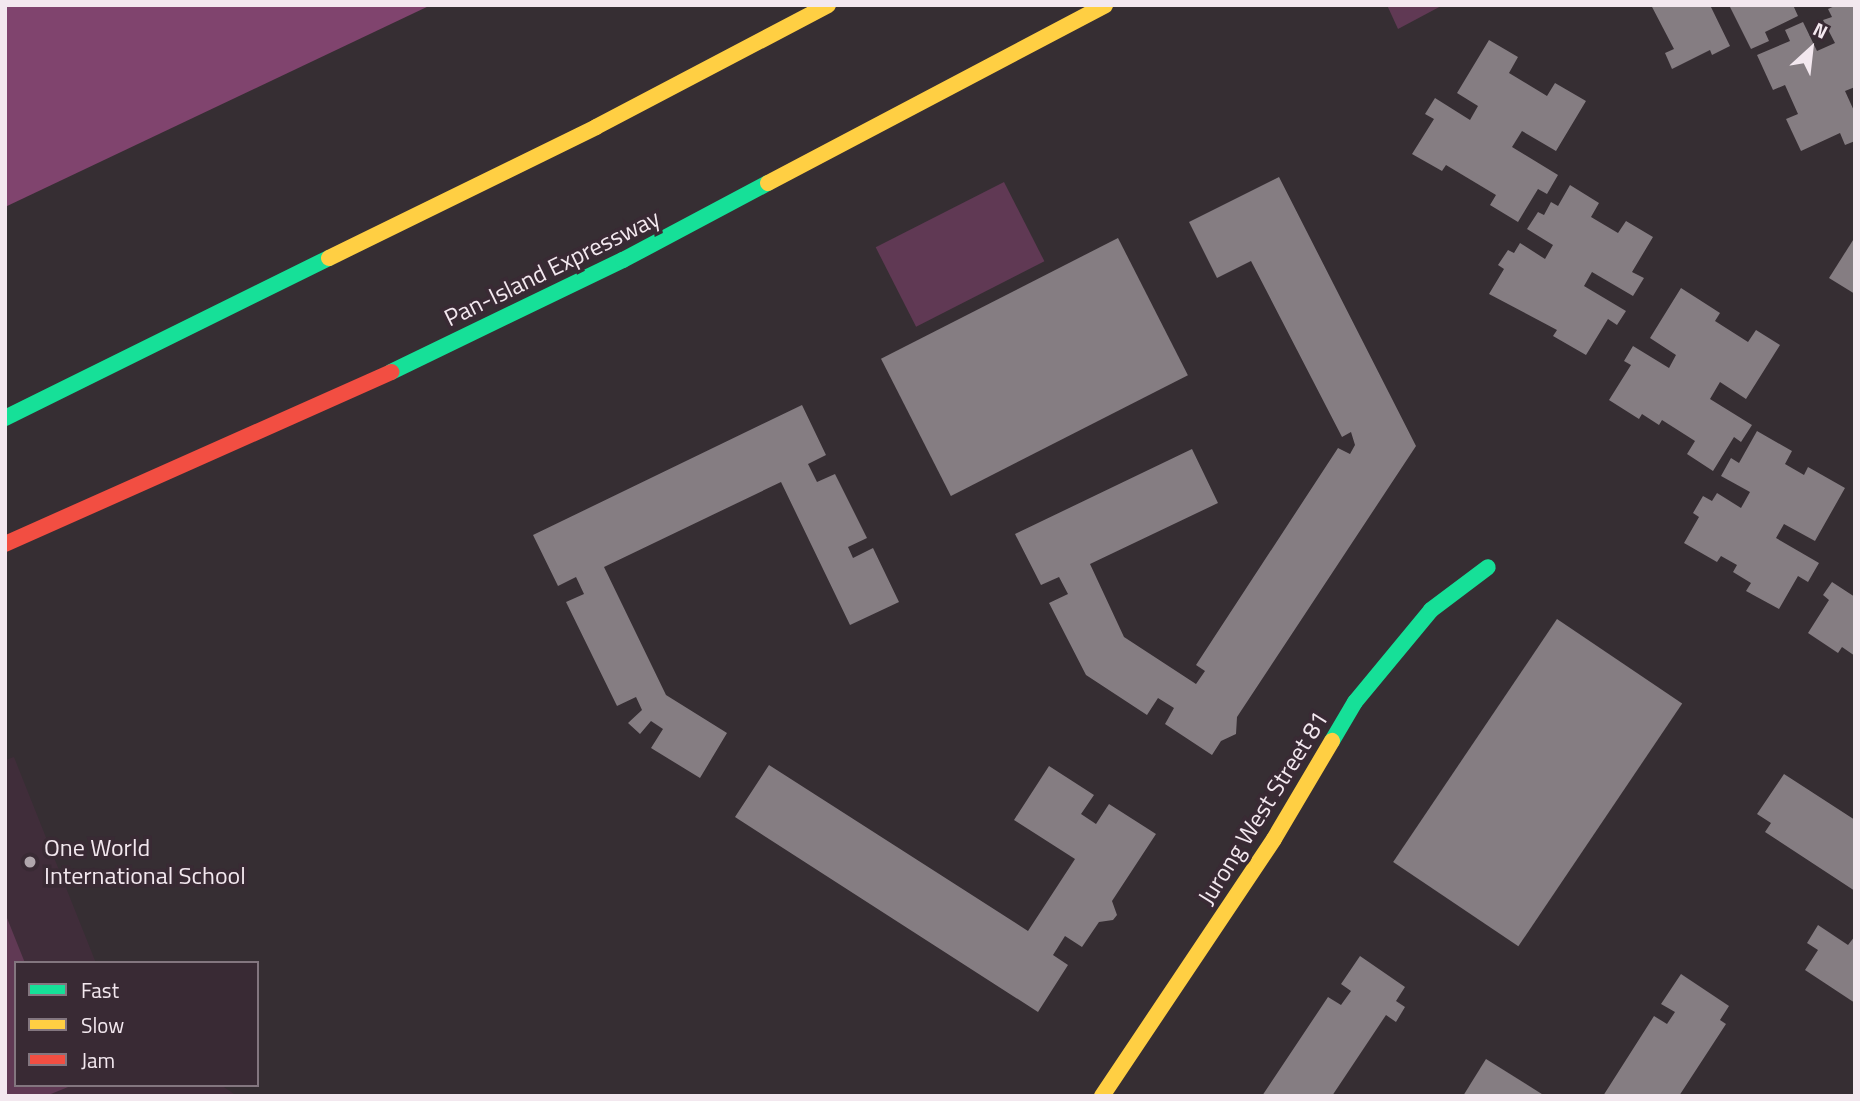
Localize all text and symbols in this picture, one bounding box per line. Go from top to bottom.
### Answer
north arrow [1776,14,1846,84]
text: N [1808,14,1833,46]
street label: Pan-Island Expressway [440,203,664,333]
street label: Jurong West Street 81 [1192,706,1334,910]
place label: One World International School [44,834,246,890]
marker: One World International School [22,854,38,870]
legend [14,961,259,1087]
text: Fast [81,974,119,1006]
text: Slow [81,1009,124,1041]
text: Jam [81,1044,115,1076]

